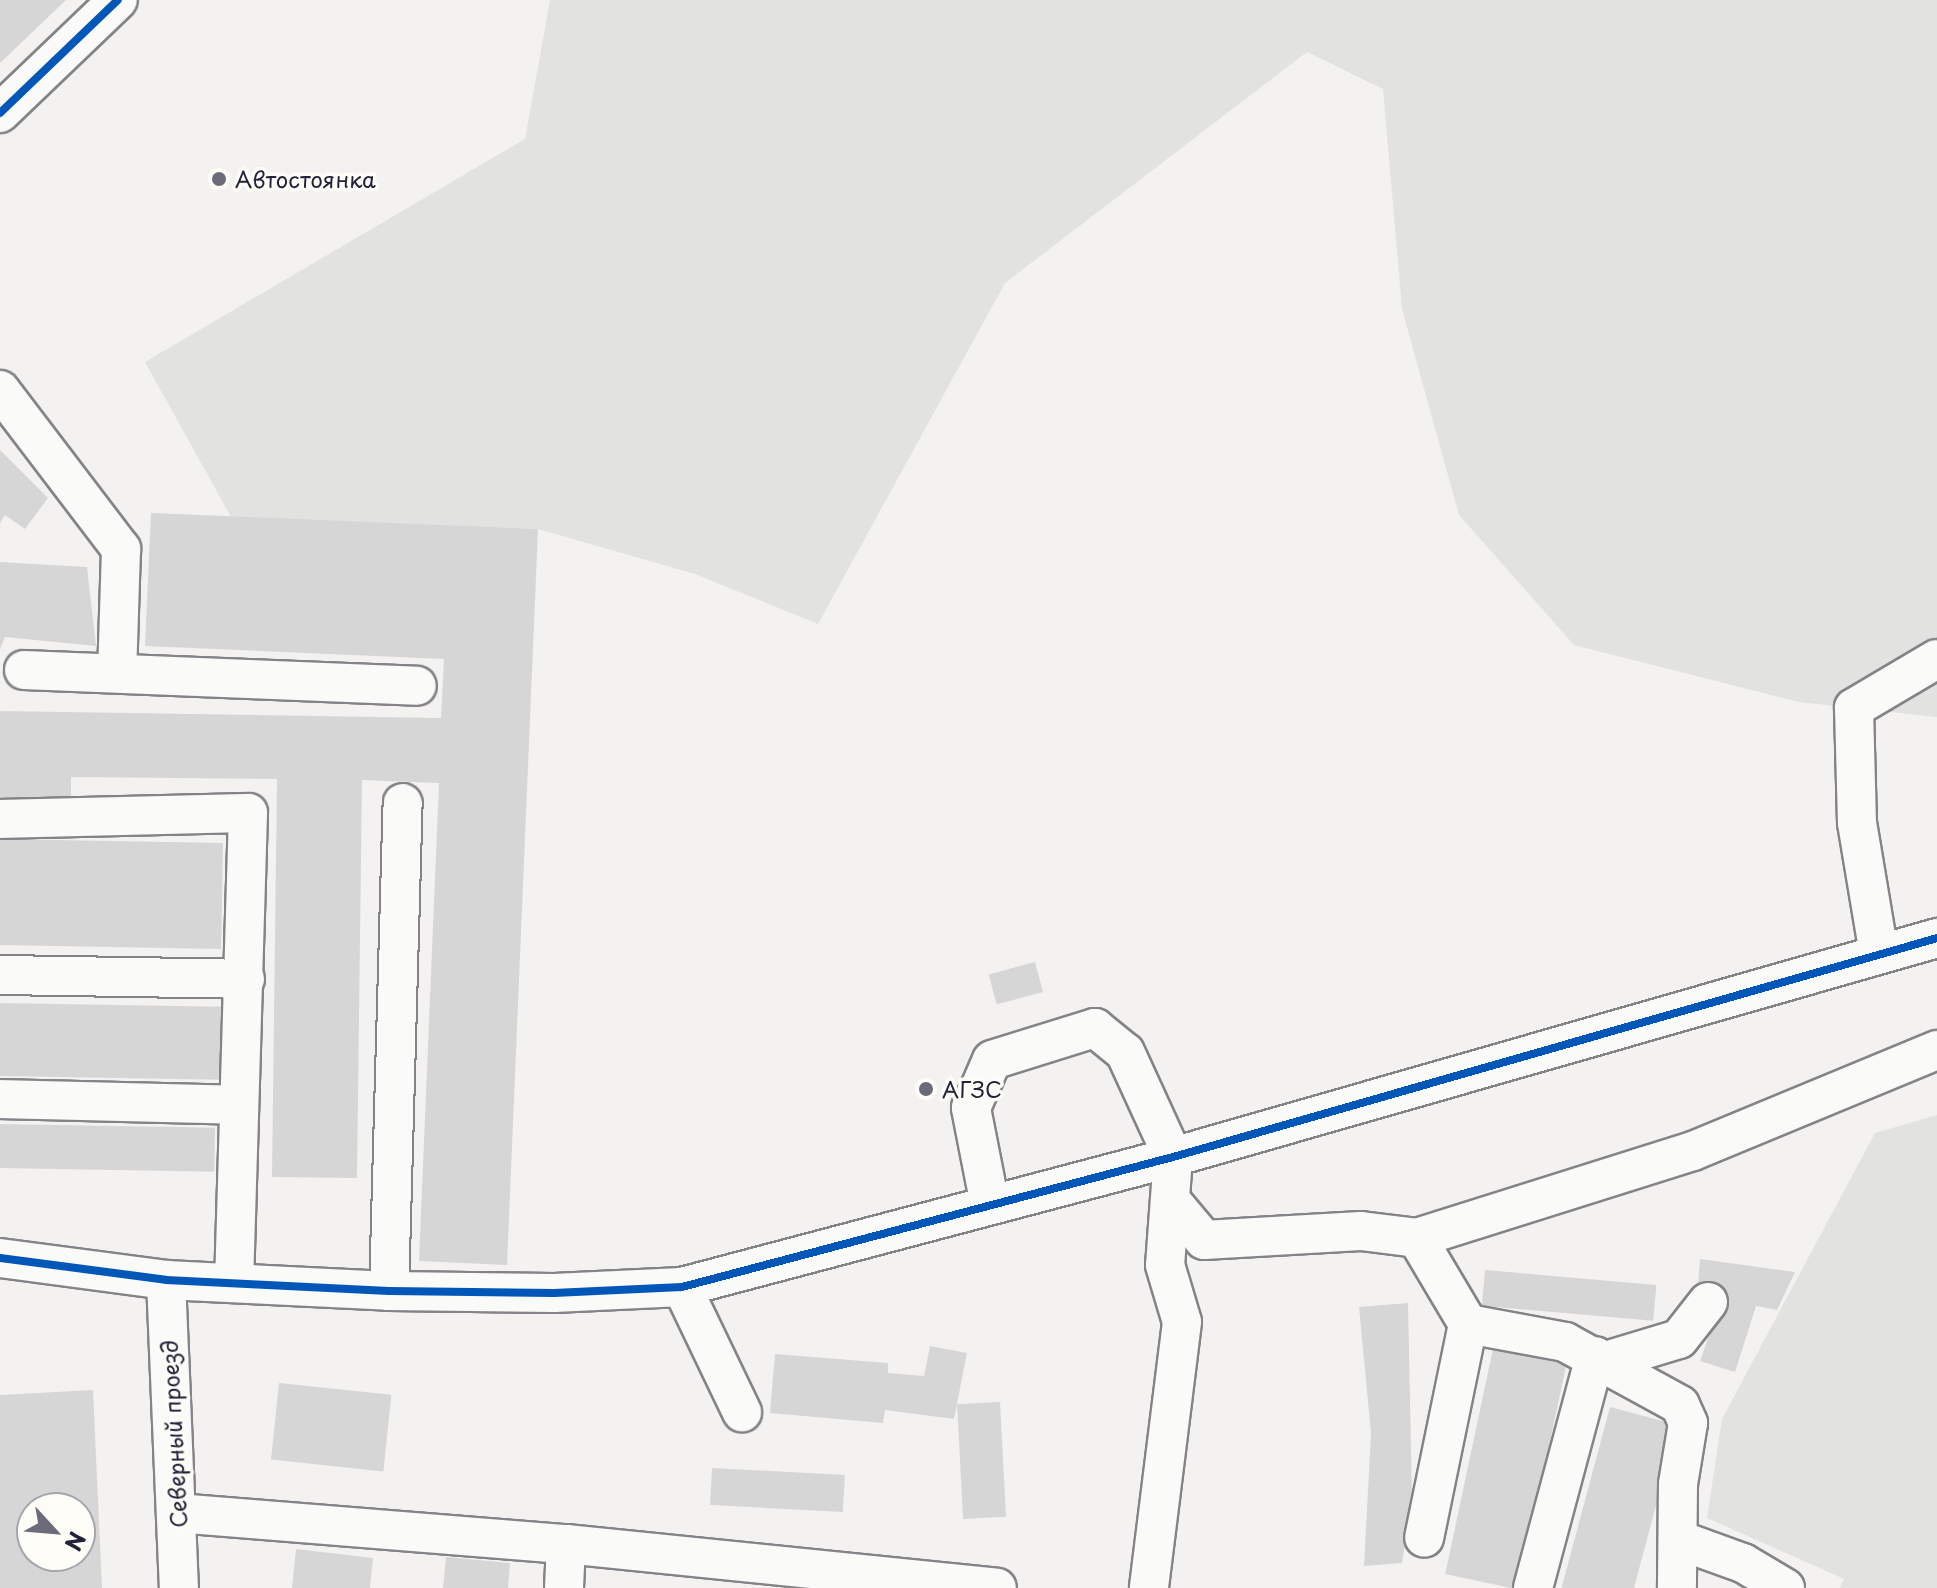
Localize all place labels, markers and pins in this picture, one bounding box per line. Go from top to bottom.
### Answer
place label: Автостоянка [235,166,376,192]
marker: Автостоянка [210,170,228,188]
place label: АГЗС [942,1076,1002,1102]
marker: АГЗС [917,1080,935,1098]

